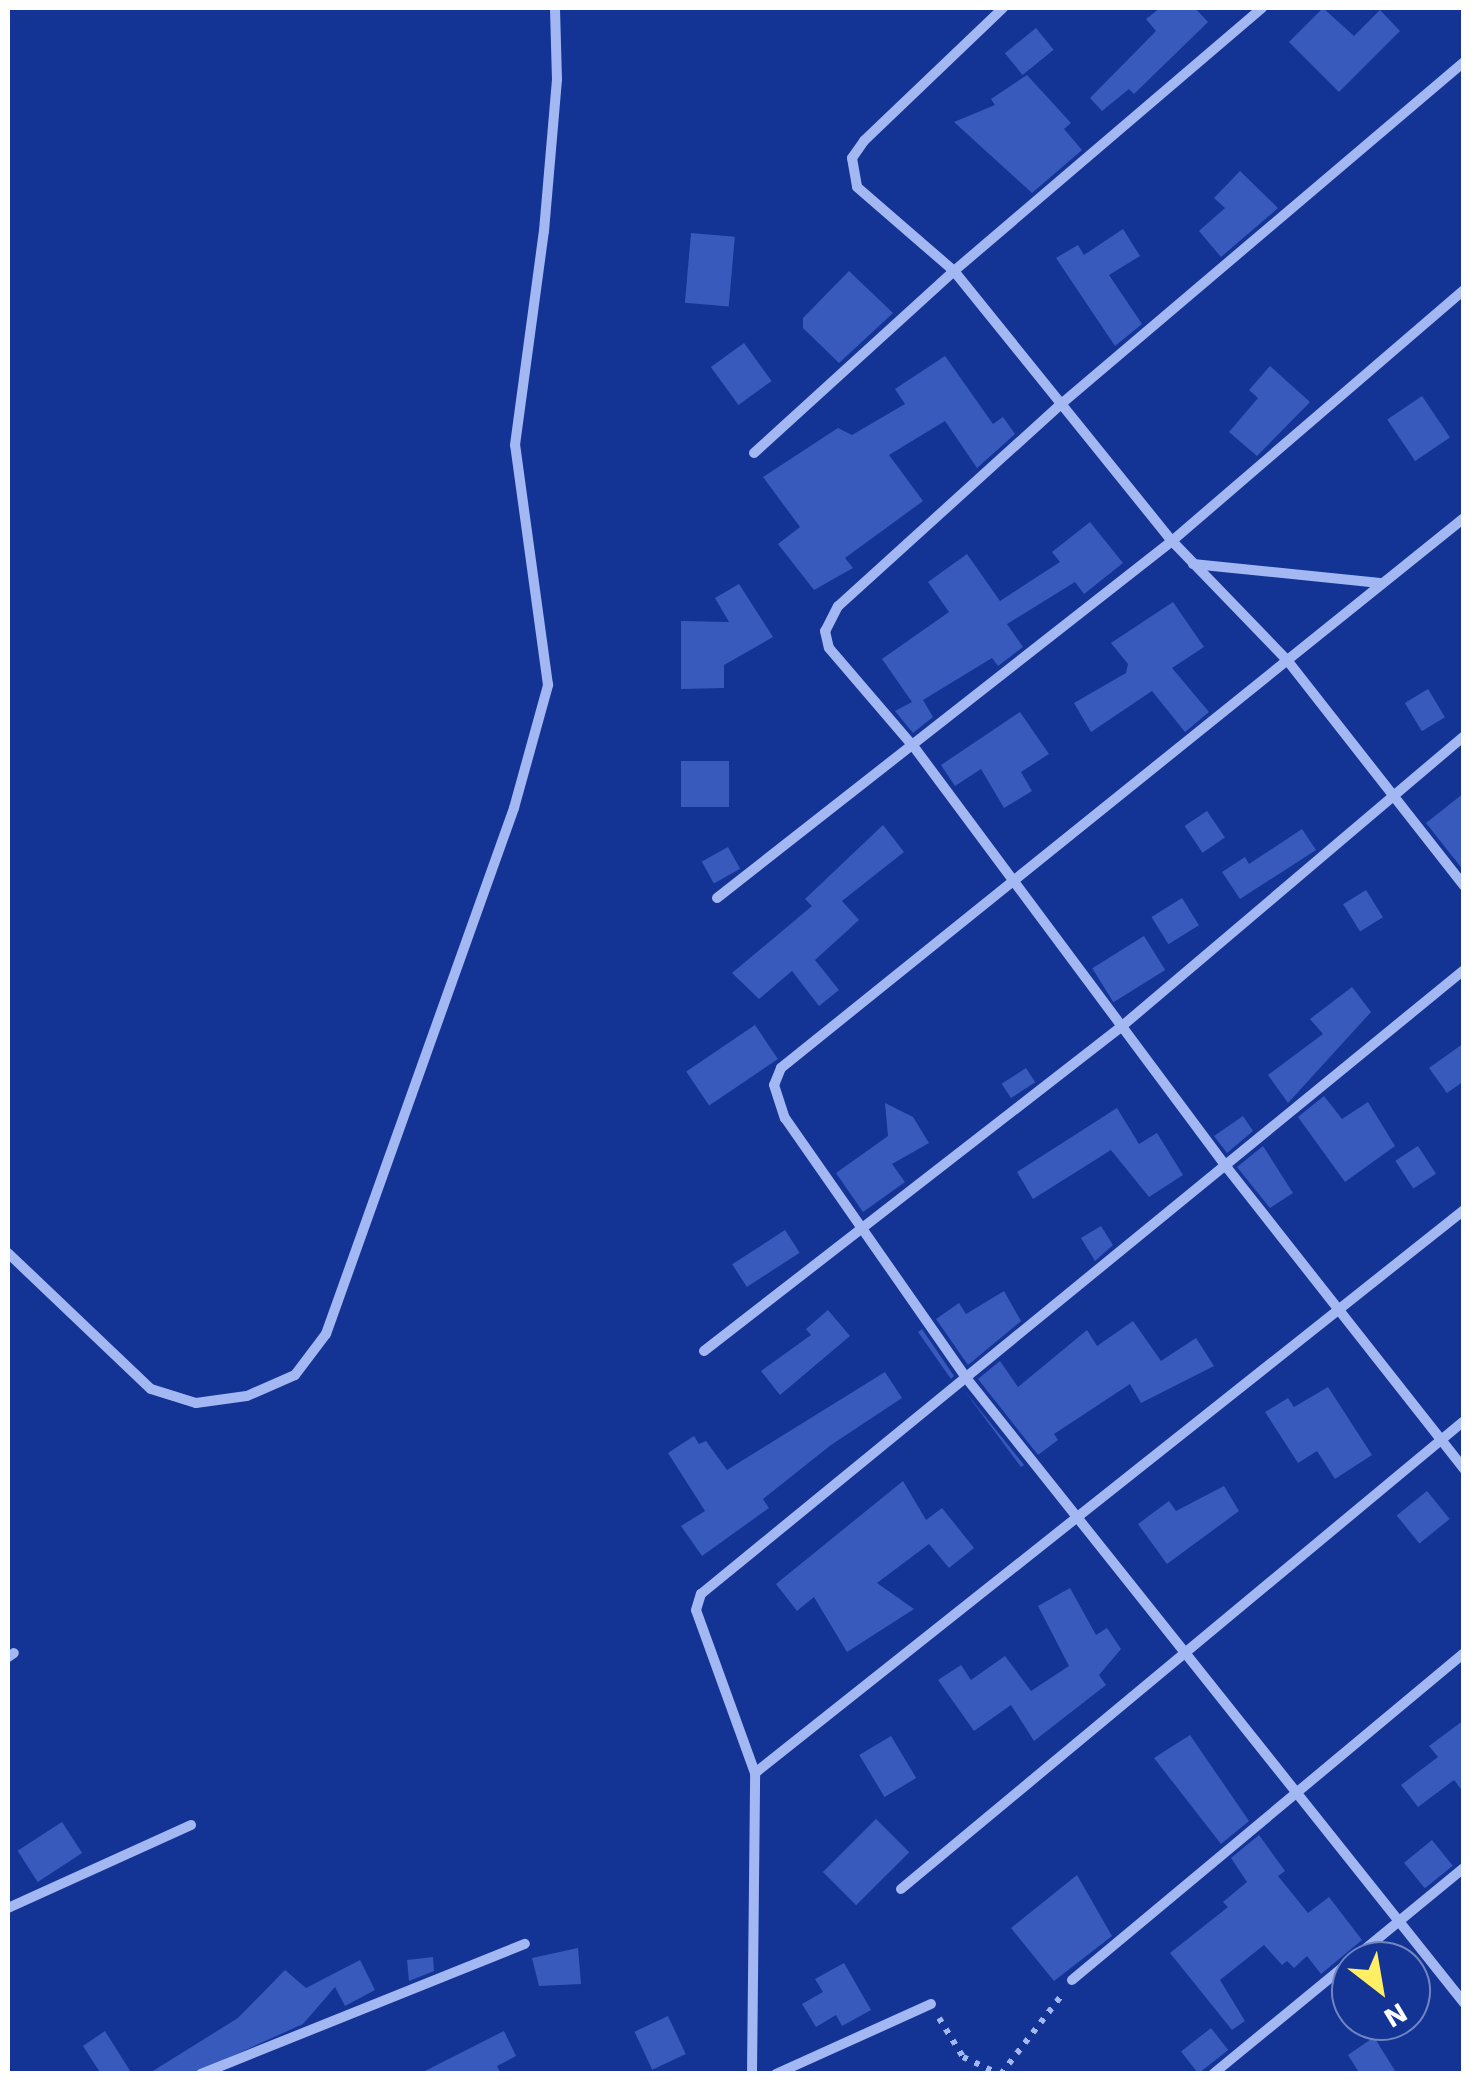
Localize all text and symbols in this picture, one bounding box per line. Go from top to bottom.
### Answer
north arrow [1331,1941,1431,2041]
text: N [1378,1996,1413,2035]

